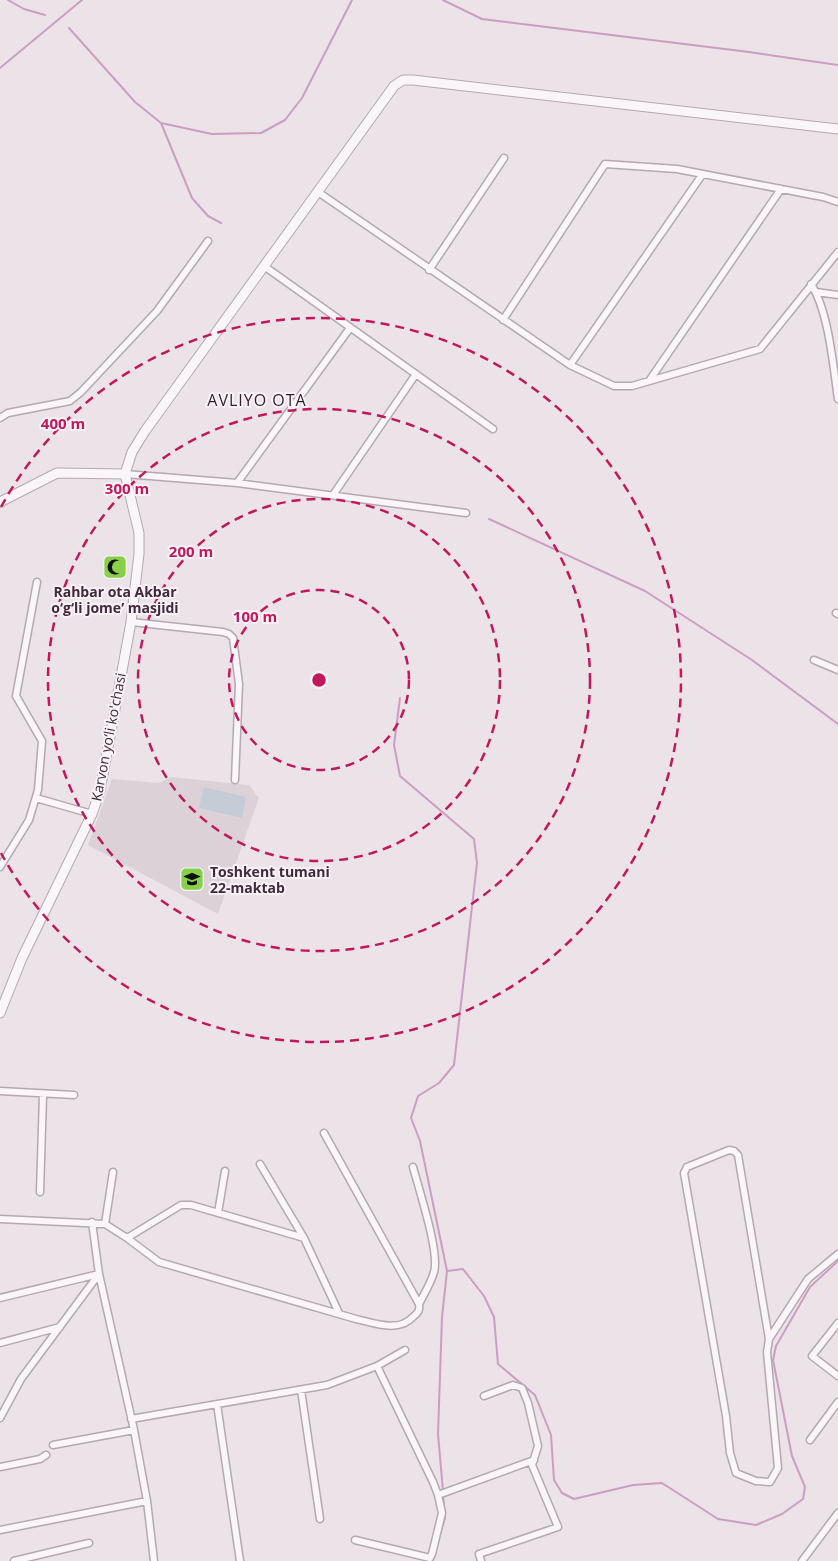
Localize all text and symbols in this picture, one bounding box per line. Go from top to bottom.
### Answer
district label: AVLIYO OTA [207,389,307,411]
text: 400 m [41,413,85,433]
text: 300 m [105,478,149,498]
text: 200 m [169,541,213,561]
mosque icon: Rahbar ota Akbar o‘g‘li jome’ masjidi [102,554,128,580]
place label: Rahbar ota Akbar o‘g‘li jome’ masjidi [51,582,179,617]
text: 100 m [233,606,277,626]
street label: Karvon yo‘li ko'chasi [86,671,130,803]
centre of rings [310,671,328,689]
place label: Toshkent tumani 22-maktab [210,862,330,897]
school or university icon: Toshkent tumani 22-maktab [179,866,205,892]

